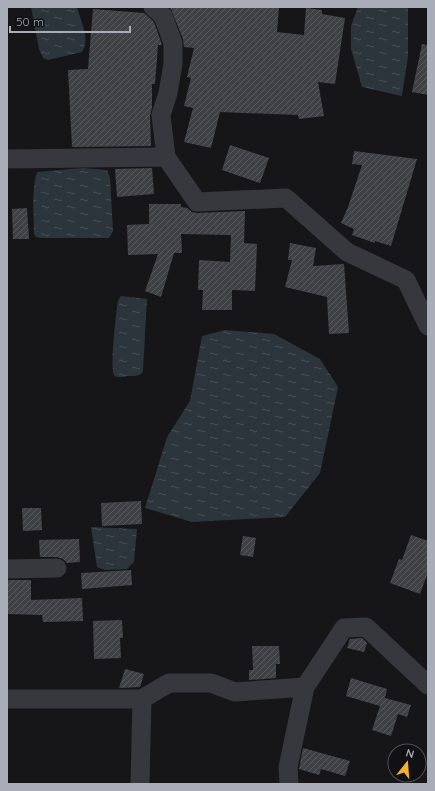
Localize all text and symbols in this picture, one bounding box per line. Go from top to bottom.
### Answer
scale bar [10,8,130,34]
text: 50 m [16,14,44,29]
north arrow [387,743,427,783]
text: N [404,746,416,761]

